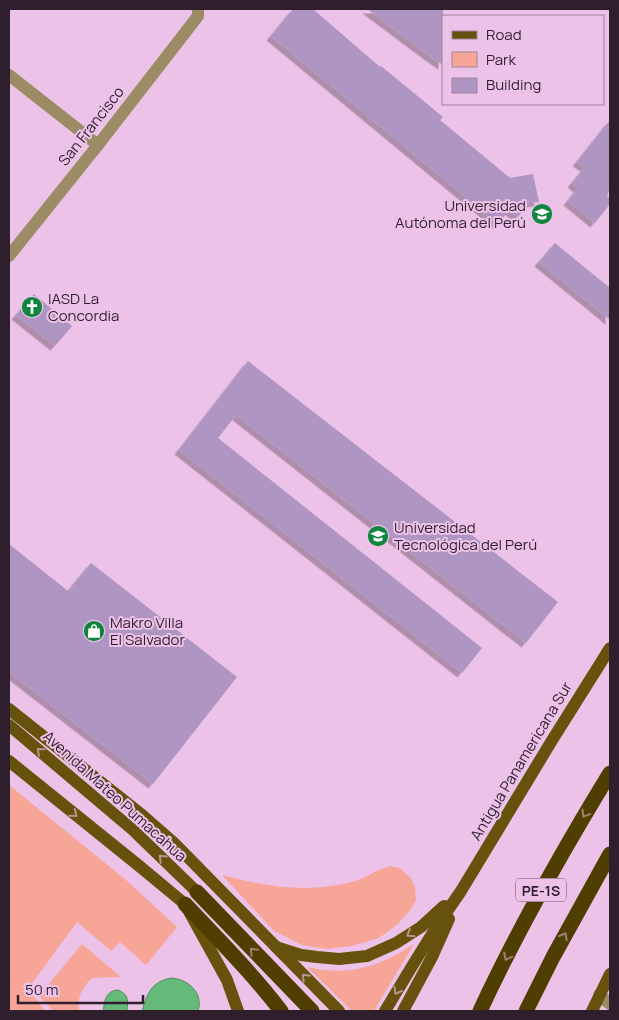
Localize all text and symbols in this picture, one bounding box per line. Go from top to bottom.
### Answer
legend [442,15,604,105]
text: Road [486,24,522,45]
text: Park [486,49,516,70]
text: Building [486,74,541,95]
street label: San Francisco [53,82,129,170]
place label: Universidad Autónoma del Perú [395,195,526,233]
school or university icon: Universidad Autónoma del Perú [530,202,554,226]
place label: IASD La Concordia [48,288,119,326]
church icon: IASD La Concordia [20,295,44,319]
place label: Universidad Tecnológica del Perú [394,517,537,555]
school or university icon: Universidad Tecnológica del Perú [366,524,390,548]
place label: Makro Villa El Salvador [110,612,185,650]
shop icon: Makro Villa El Salvador [82,619,106,643]
street label: Antigua Panamericana Sur [465,677,577,844]
street label: Avenida Mateo Pumacahua [39,726,191,866]
one-way arrow [37,748,46,757]
one-way arrow [68,808,77,816]
one-way arrow [581,809,591,818]
one-way arrow [159,855,168,864]
road number: PE-1S [516,878,566,902]
one-way arrow [407,928,416,937]
one-way arrow [558,933,568,942]
one-way arrow [250,948,259,957]
one-way arrow [502,952,513,961]
scale bar [18,972,142,1004]
one-way arrow [302,973,311,982]
text: 50 m [25,979,59,1000]
one-way arrow [393,986,403,995]

